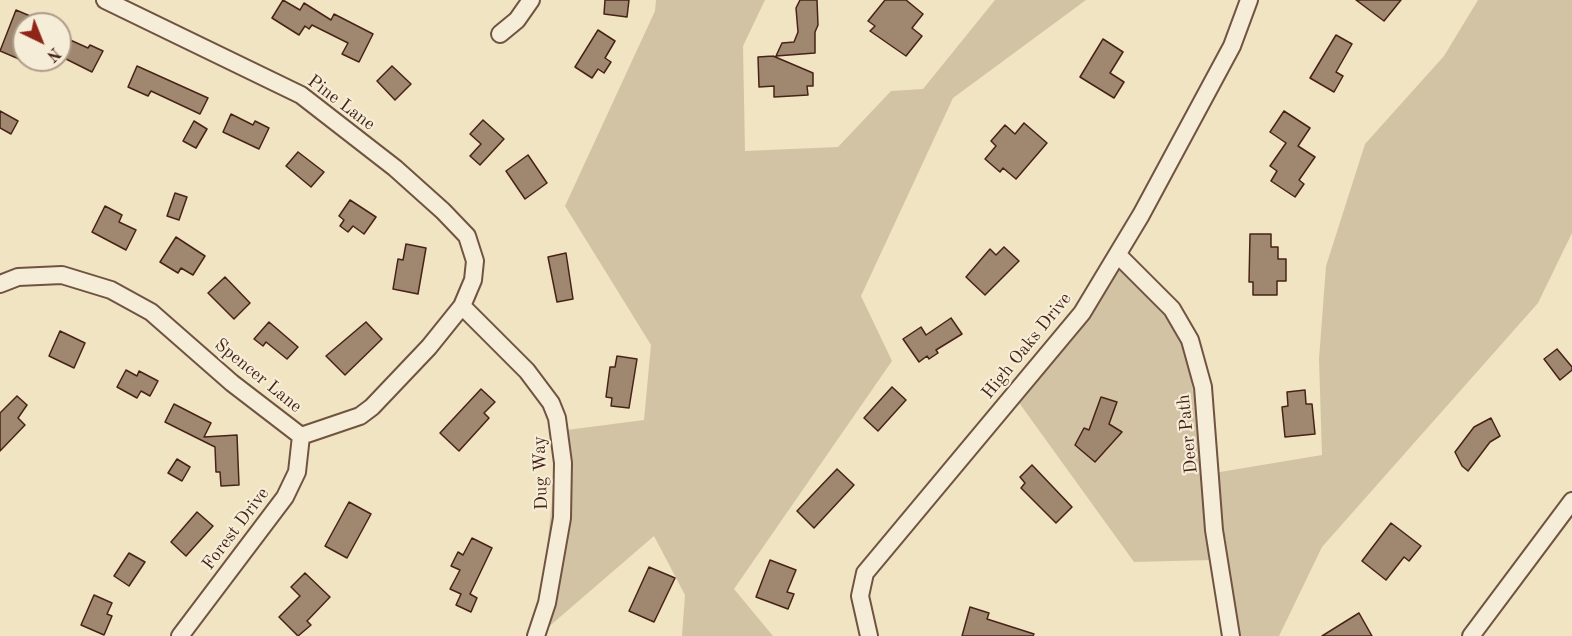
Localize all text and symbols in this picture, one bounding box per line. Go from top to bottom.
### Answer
north arrow [12,12,72,72]
text: N [43,44,63,64]
street label: Pine Lane [303,71,379,135]
street label: High Oaks Drive [978,288,1076,404]
street label: Spencer Lane [210,334,306,418]
street label: Deer Path [1173,393,1203,475]
street label: Dug Way [529,435,553,511]
street label: Forest Drive [198,483,274,575]

